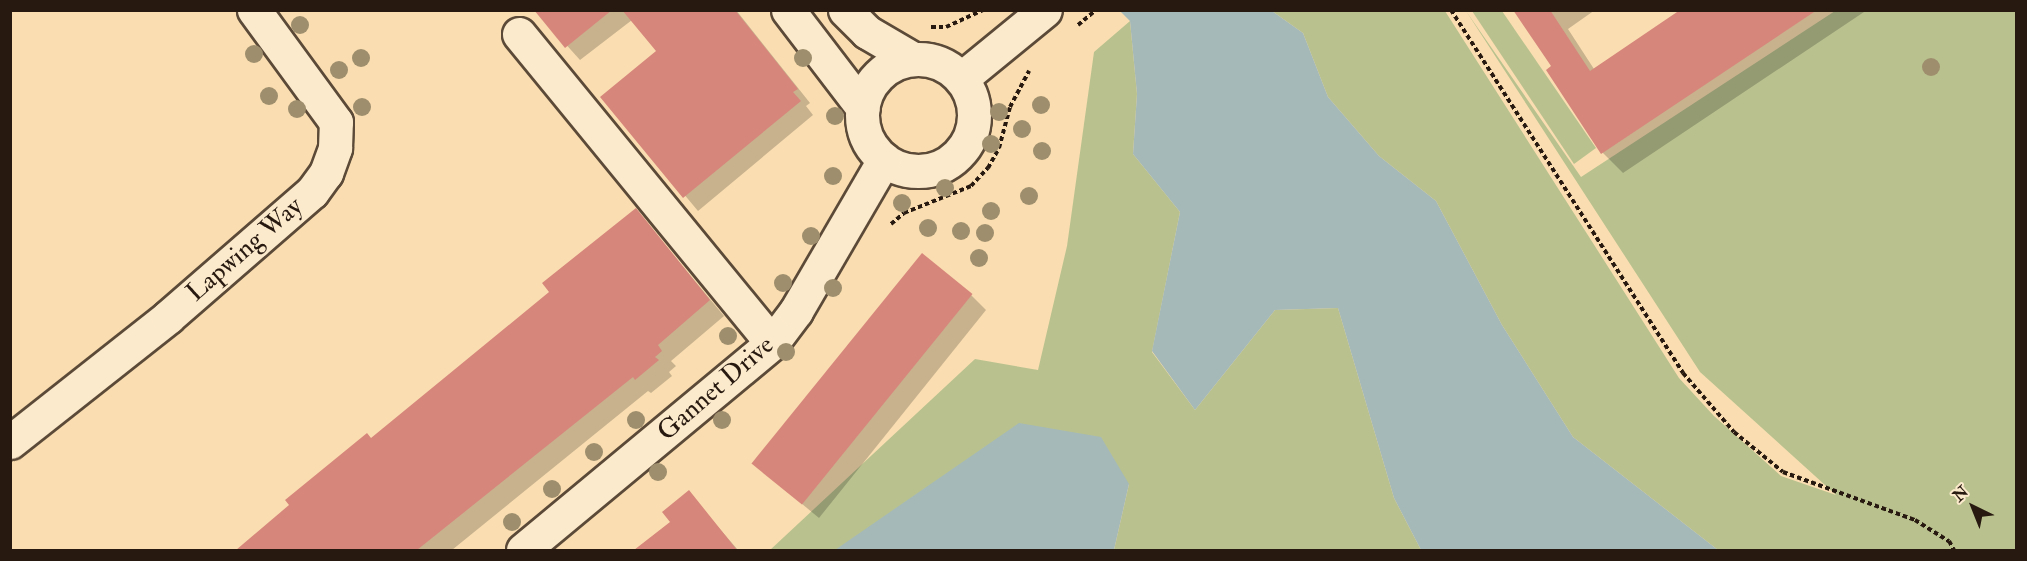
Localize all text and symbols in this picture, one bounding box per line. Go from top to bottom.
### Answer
street label: Lapwing Way [181,191,309,309]
street label: Gannet Drive [652,330,780,448]
north arrow [1943,477,2003,537]
text: N [1949,482,1973,506]

